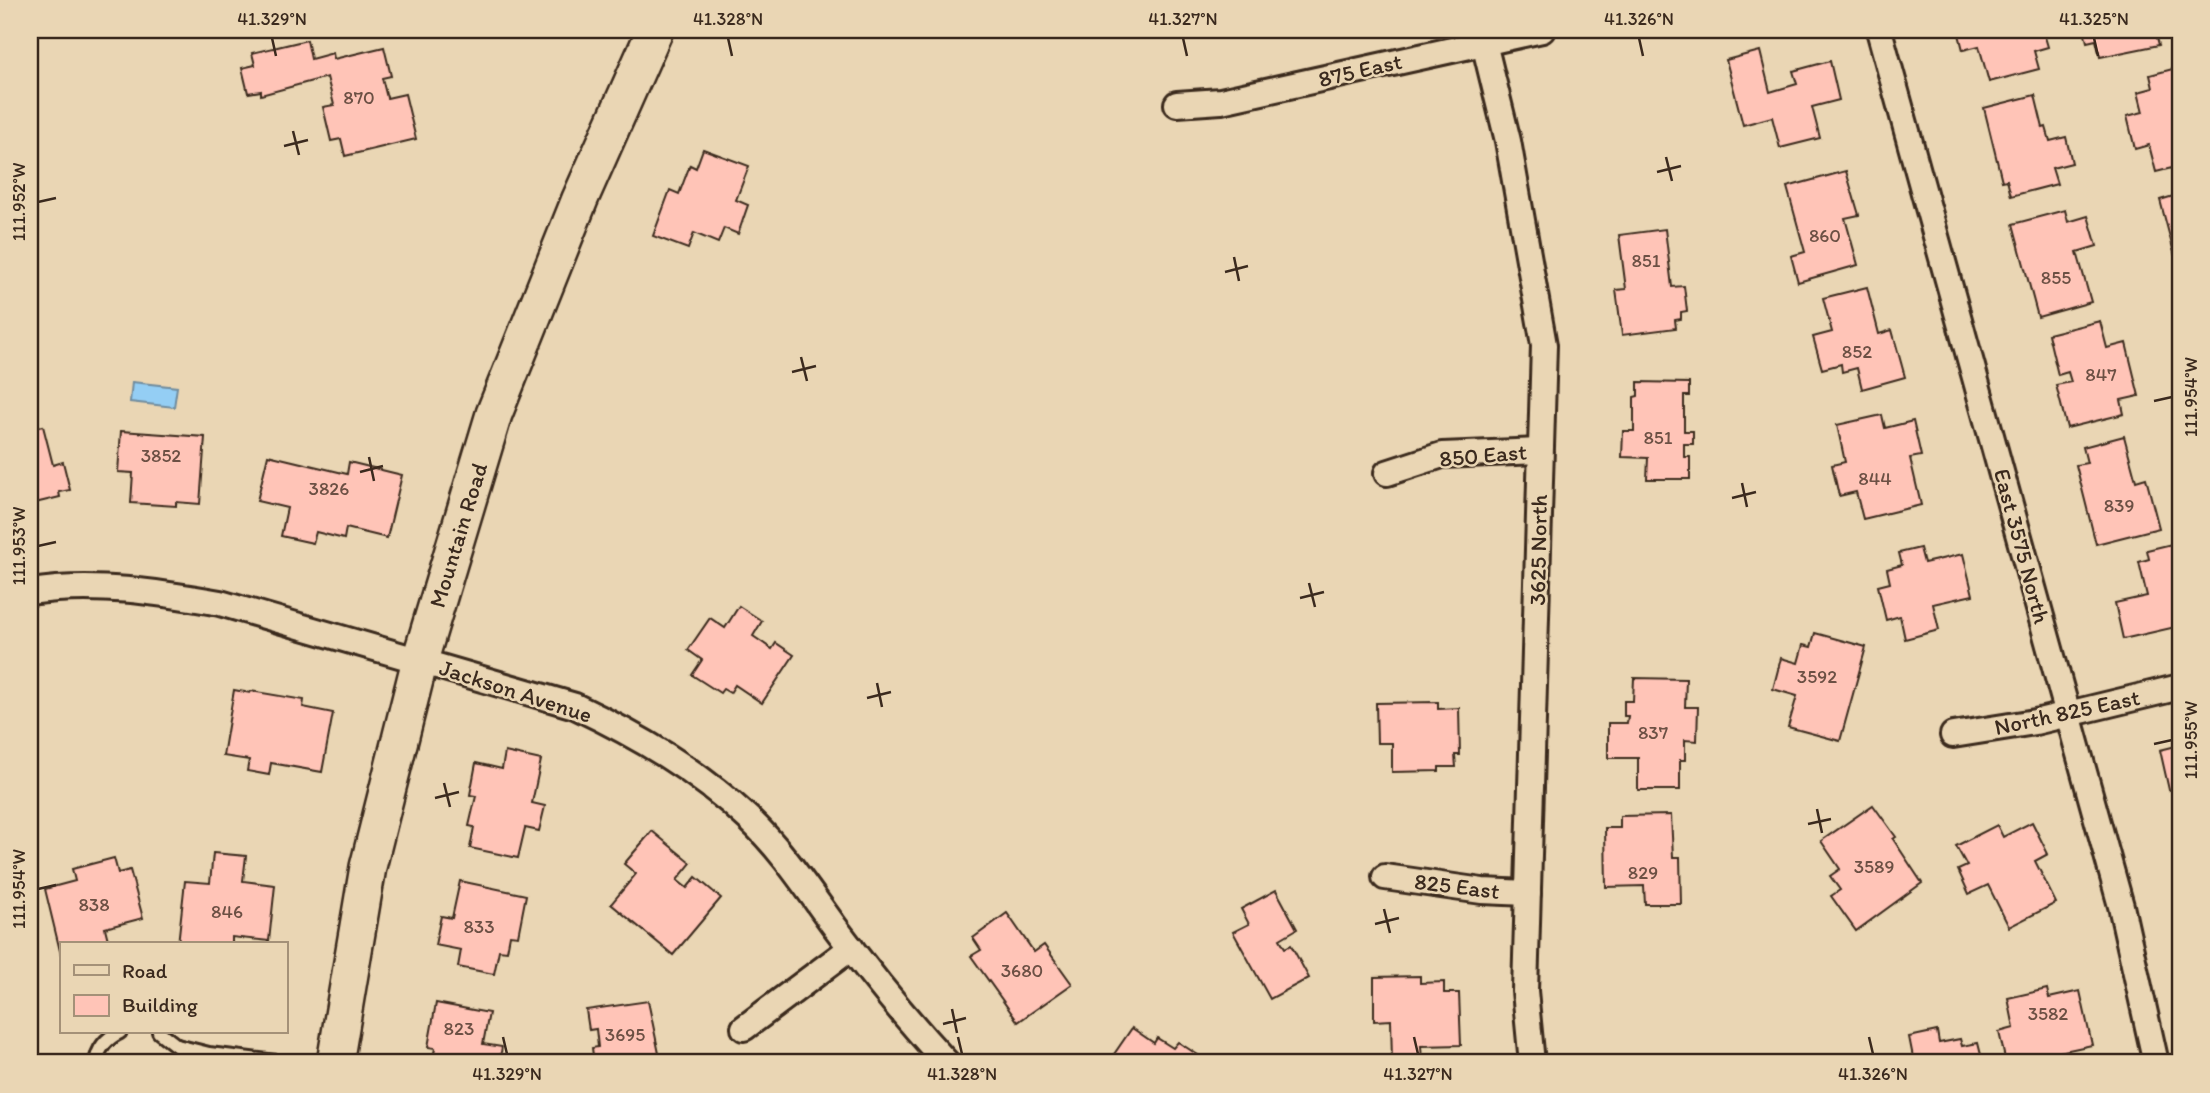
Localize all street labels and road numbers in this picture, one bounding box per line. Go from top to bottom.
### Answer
street label: 875 East [1316,47,1405,93]
street label: 850 East [1438,437,1528,473]
street label: Mountain Road [423,459,493,611]
street label: East 3575 North [1988,465,2056,627]
street label: 3625 North [1523,494,1553,606]
street label: Jackson Avenue [436,653,596,729]
street label: North 825 East [1992,683,2143,741]
street label: 825 East [1413,867,1502,905]

